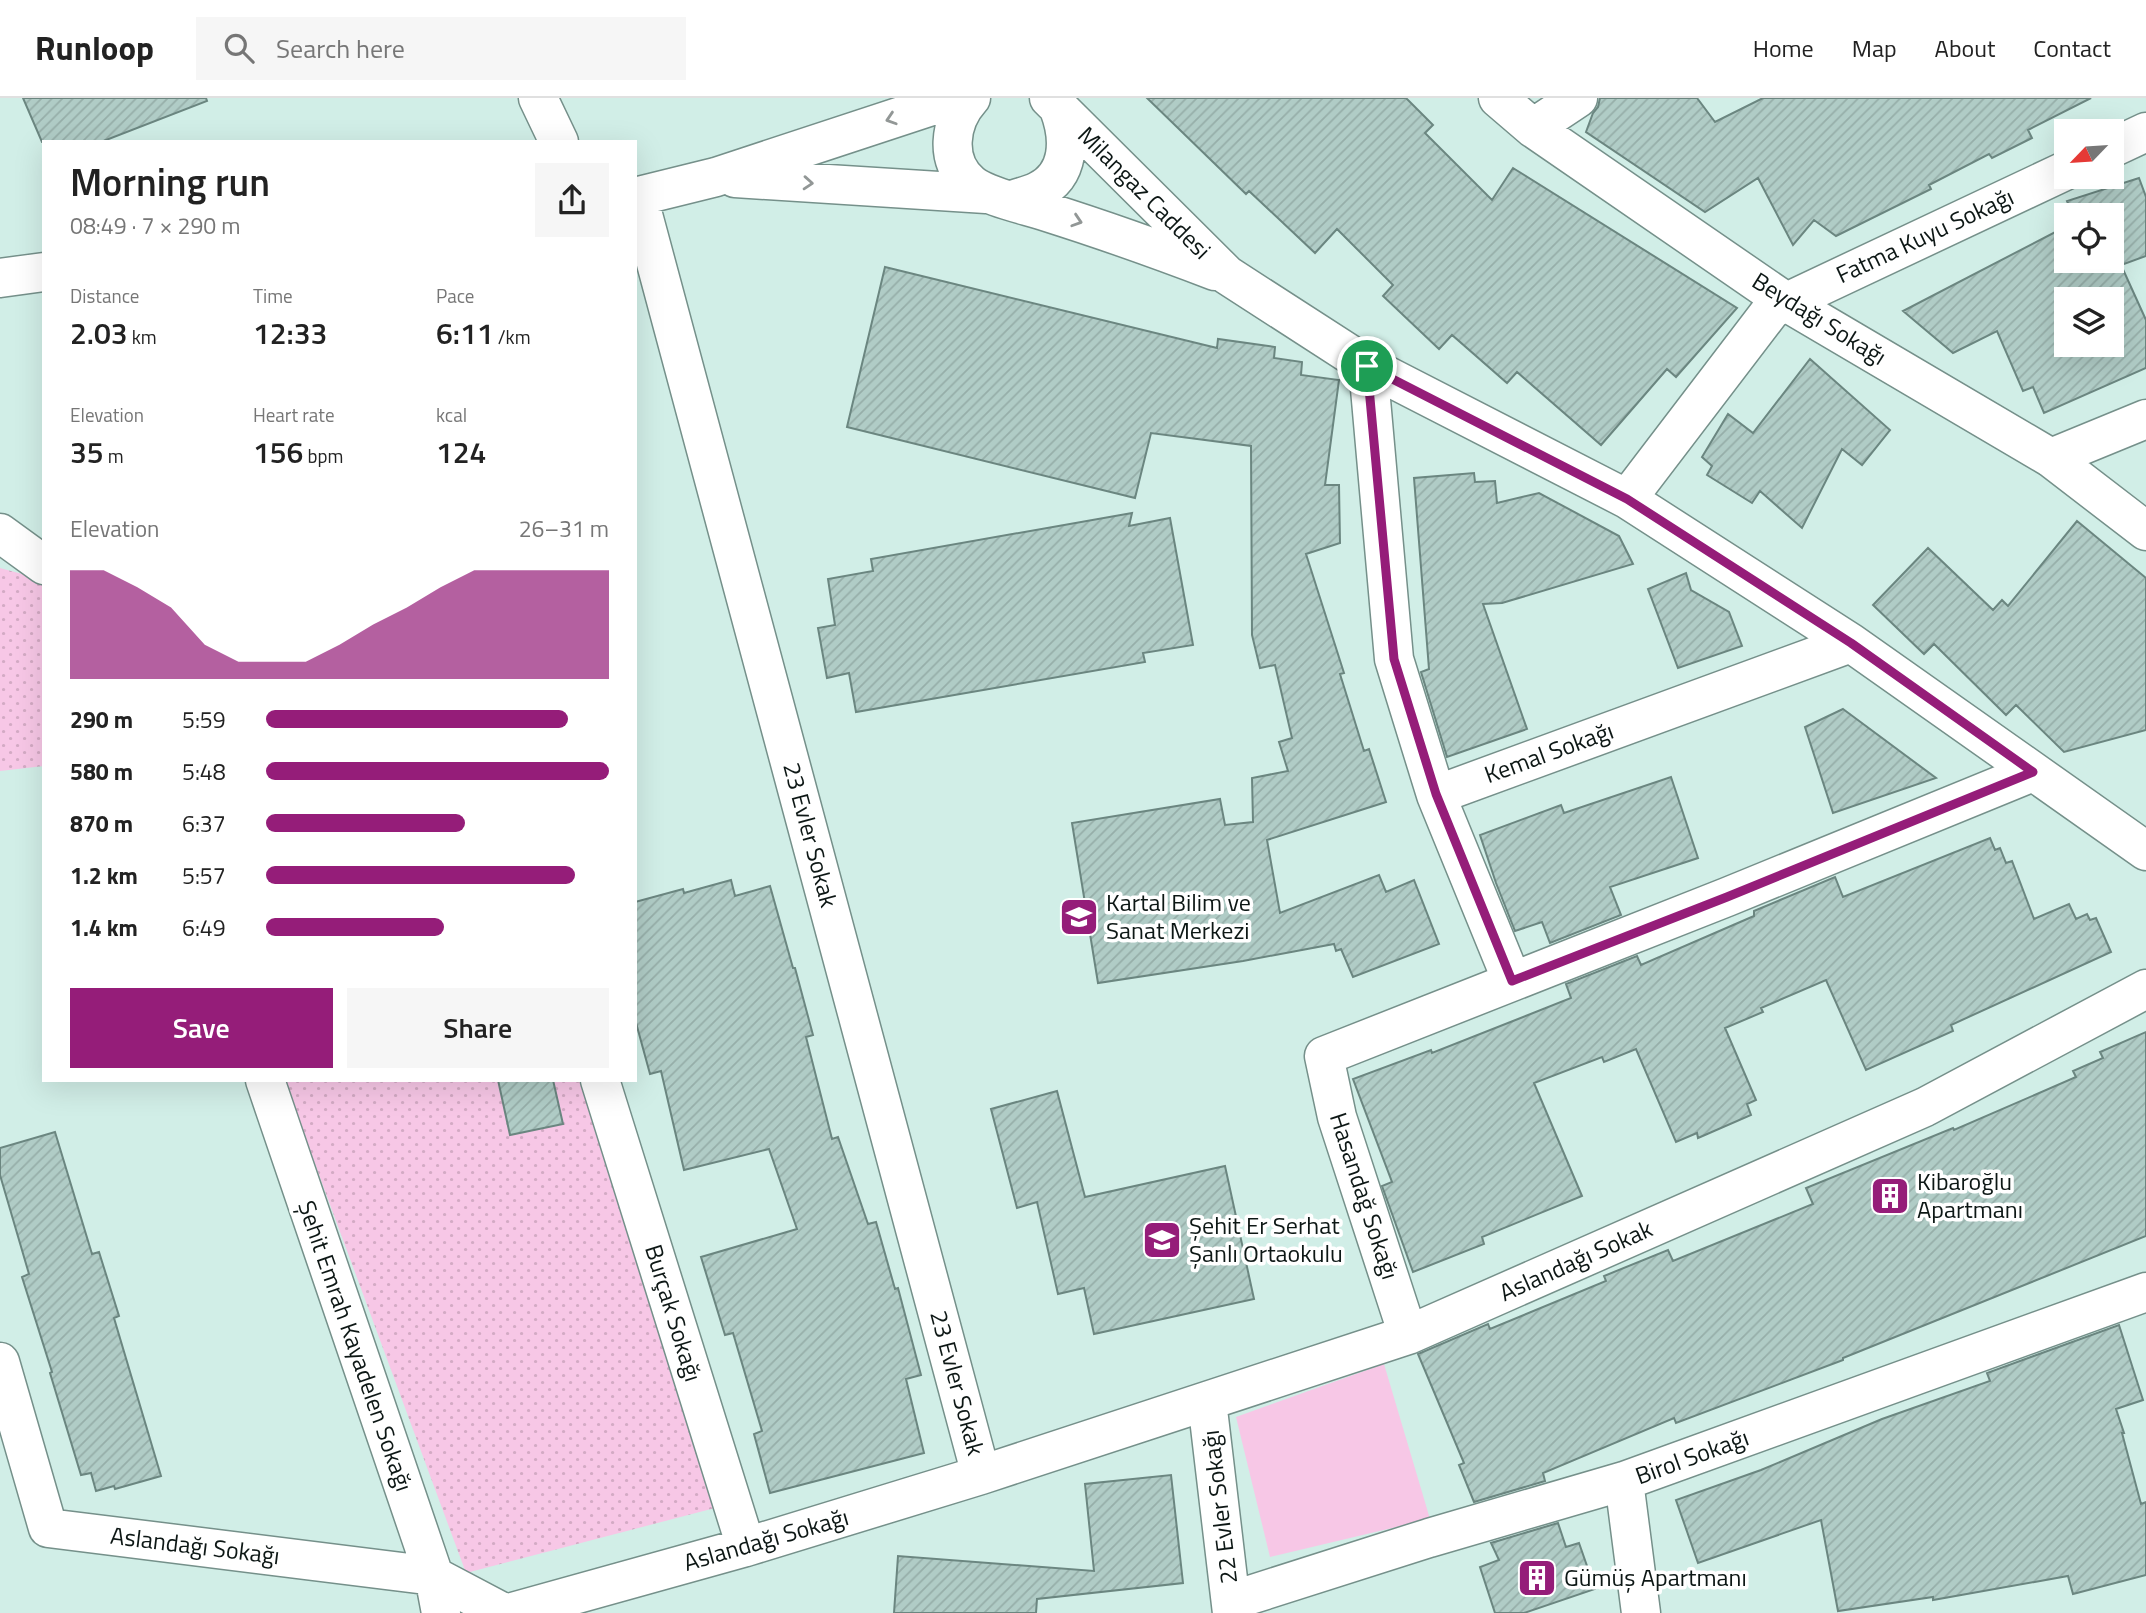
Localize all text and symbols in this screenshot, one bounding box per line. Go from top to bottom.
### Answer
search box [196,17,686,80]
text: Runloop [35,23,154,73]
icon: search [220,29,258,67]
text: Search here [276,29,405,68]
text: Home [1753,30,1814,66]
text: Map [1852,30,1897,66]
text: About [1935,30,1995,66]
text: Contact [2033,30,2111,66]
one-way arrow [886,111,898,125]
street label: Milangaz Caddesi [1070,118,1219,267]
north arrow [2054,119,2124,189]
map controls [2054,119,2124,357]
text: Morning run [70,153,270,211]
button: share [535,163,609,237]
one-way arrow [803,175,814,190]
street label: Fatma Kuyu Sokağı [1830,178,2019,292]
button: locate [2054,203,2124,273]
text: 08:49 · 7 × 290 m [70,208,240,243]
one-way arrow [1070,213,1082,227]
street label: Beydağı Sokağı [1745,263,1894,374]
text: Distance [70,281,139,310]
text: Time [253,281,293,310]
text: Pace [436,281,474,310]
button: layers [2054,287,2124,357]
text: 2.03 [70,310,128,356]
text: 12:33 [253,310,327,356]
text: 6:11 [436,310,494,356]
text: km [128,322,157,351]
text: /km [494,322,531,351]
pin [1337,336,1397,396]
icon: arrive [1348,347,1386,385]
text: Elevation [70,400,144,429]
text: Heart rate [253,400,335,429]
text: kcal [436,400,467,429]
text: 35 [70,429,104,475]
text: 156 [253,429,303,475]
text: 124 [436,429,486,475]
text: m [104,441,124,470]
text: bpm [303,441,343,470]
text: Elevation [70,511,159,546]
text: 26–31 m [519,511,609,546]
text: 290 m [70,702,133,737]
text: 5:59 [182,702,226,737]
street label: Kemal Sokağı [1479,712,1618,792]
text: 580 m [70,754,133,789]
text: 5:48 [182,754,226,789]
street label: 23 Evler Sokak [774,758,848,912]
text: 870 m [70,806,133,841]
text: 6:37 [182,806,226,841]
text: 1.2 km [70,858,138,893]
text: 5:57 [182,858,226,893]
place label: Kartal Bilim ve Sanat Merkezi [1106,884,1251,948]
school or university icon: Kartal Bilim ve Sanat Merkezi [1058,896,1100,938]
text: 1.4 km [70,910,138,945]
text: 6:49 [182,910,226,945]
button: Save [70,988,333,1068]
button: Share [347,988,609,1068]
street label: Hasandağ Sokağı [1321,1108,1409,1284]
place label: Kibaroğlu Apartmanı [1917,1163,2023,1227]
building icon: Kibaroğlu Apartmanı [1869,1175,1911,1217]
street label: Şehit Emrah Kayadelen Sokağı [289,1196,423,1496]
place label: Şehit Er Serhat Şanlı Ortaokulu [1189,1207,1343,1271]
street label: Aslandağı Sokak [1493,1210,1658,1310]
school or university icon: Şehit Er Serhat Şanlı Ortaokulu [1141,1219,1183,1261]
street label: Burçak Sokağı [636,1240,712,1386]
street label: 23 Evler Sokak [921,1306,995,1460]
street label: Birol Sokağı [1630,1419,1753,1493]
street label: 22 Evler Sokağı [1192,1428,1246,1586]
street label: Aslandağı Sokağı [679,1498,853,1580]
street label: Aslandağı Sokağı [108,1517,282,1573]
building icon: Gümüş Apartmanı [1516,1557,1558,1599]
place label: Gümüş Apartmanı [1564,1559,1747,1595]

